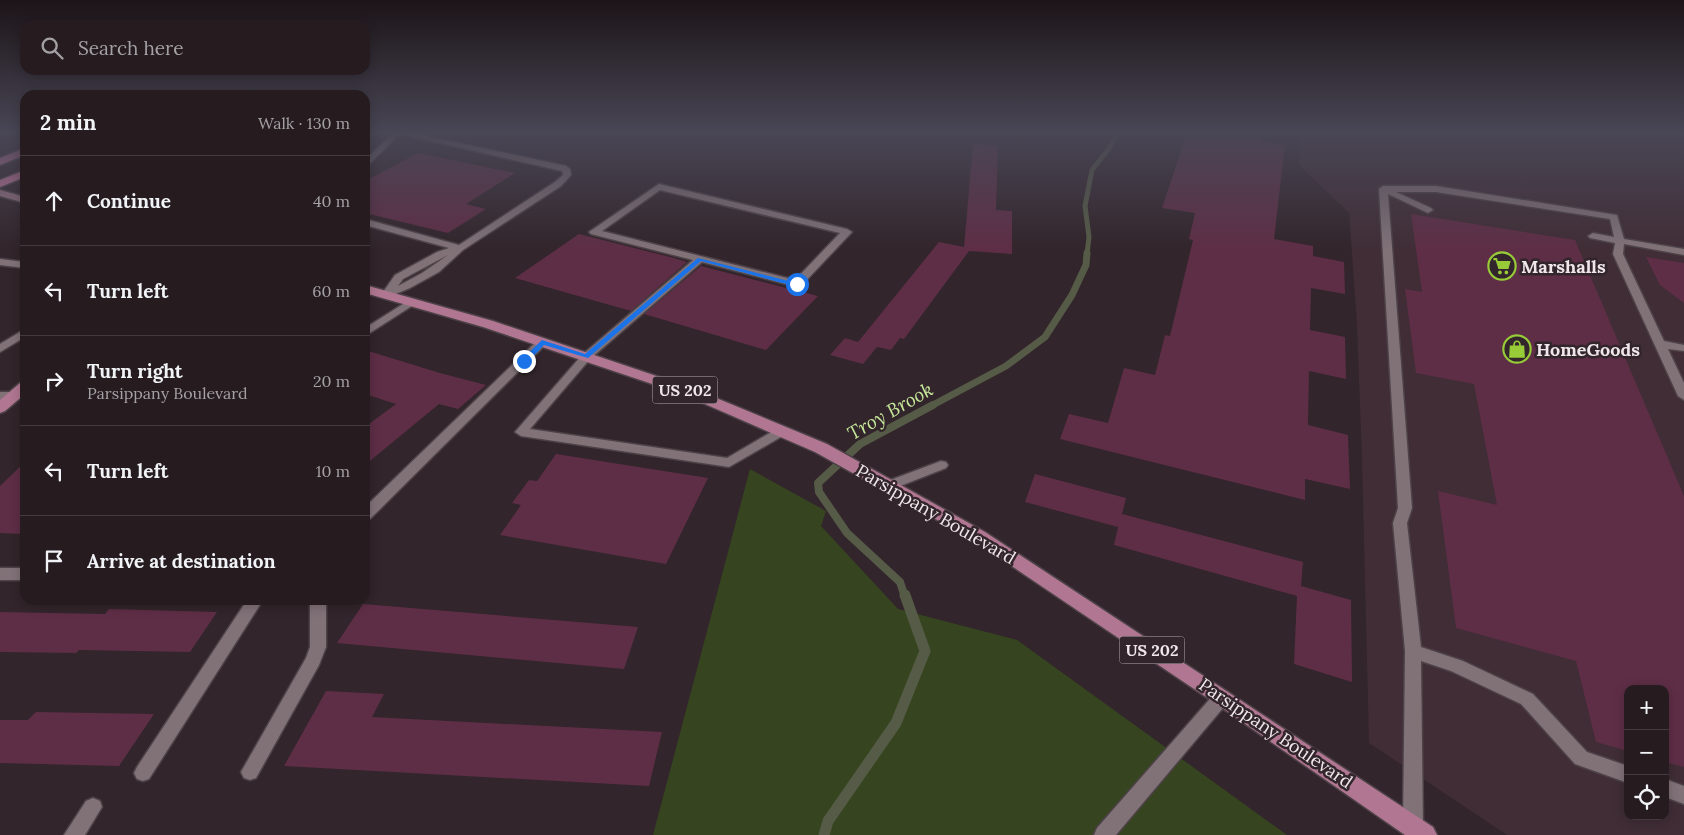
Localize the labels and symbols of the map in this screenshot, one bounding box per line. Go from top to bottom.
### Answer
supermarket icon: Marshalls [1487,251,1517,281]
place label: Marshalls [1521,255,1606,278]
route start [786,273,809,296]
shop icon: HomeGoods [1502,334,1532,364]
place label: HomeGoods [1536,338,1640,361]
route end [513,350,536,373]
road number: US 202 [652,376,718,404]
water label: Troy Brook [843,377,937,445]
street label: Parsippany Boulevard [852,459,1020,569]
road number: US 202 [1120,636,1184,664]
street label: Parsippany Boulevard [1195,673,1358,793]

